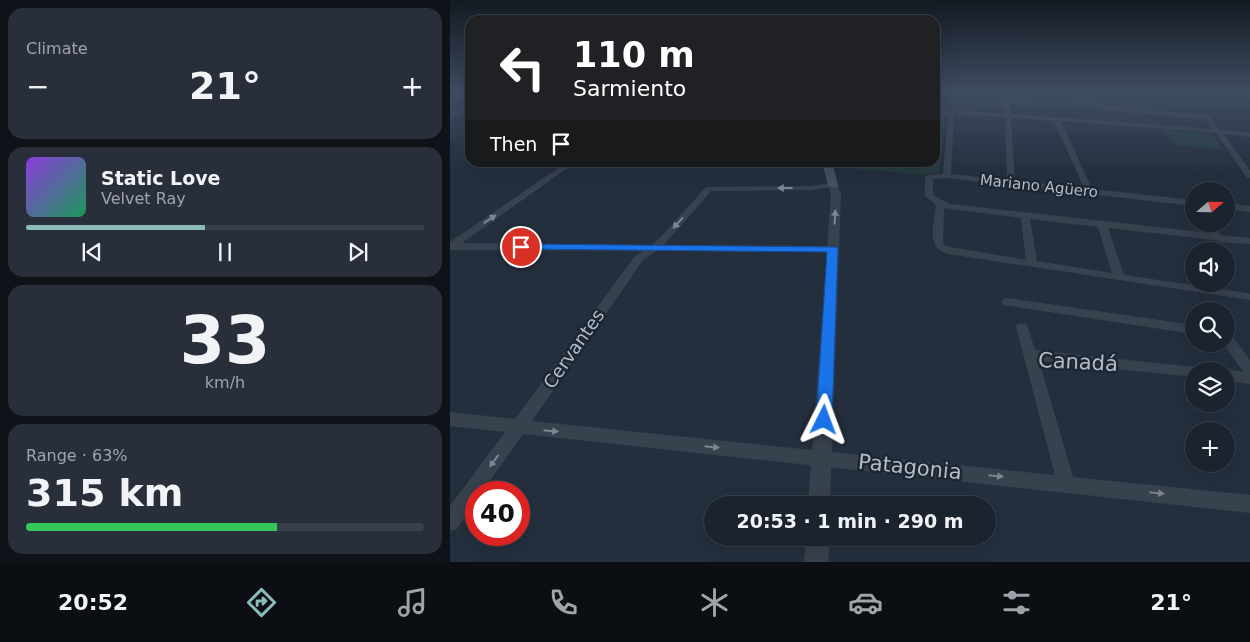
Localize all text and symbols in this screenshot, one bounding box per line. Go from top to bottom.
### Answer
icon: left [490,35,555,100]
text: 110 m [573,35,695,75]
text: Climate [26,39,88,58]
text: 21° [189,64,261,108]
text: − [26,70,49,103]
text: + [401,70,424,103]
text: Sarmiento [573,76,686,101]
icon: arrive [547,130,575,158]
text: Then [490,133,537,155]
text: Static Love [101,167,221,189]
street label: Mariano Agüero [979,171,1099,201]
north arrow [1185,182,1235,232]
map controls [1185,182,1235,472]
one-way arrow [777,184,793,192]
text: Velvet Ray [101,189,186,208]
one-way arrow [831,208,839,224]
one-way arrow [484,214,497,224]
one-way arrow [672,217,684,229]
pin [500,226,542,268]
icon: arrive [507,233,535,261]
icon: previous [78,238,106,266]
icon: pause [211,238,239,266]
icon: next [344,238,372,266]
button: sound [1185,242,1235,292]
button: search [1185,302,1235,352]
text: 33 [180,303,270,378]
street label: Cervantes [539,305,608,392]
street label: Canadá [1037,348,1119,376]
button: layers [1185,362,1235,412]
text: km/h [205,373,245,392]
position arrow [797,393,849,445]
button: + [1185,422,1235,472]
one-way arrow [543,427,559,435]
one-way arrow [705,443,721,451]
text: Range · 63% [26,446,128,465]
street label: Patagonia [857,450,963,484]
one-way arrow [489,454,499,468]
text: 315 km [26,471,183,515]
one-way arrow [988,472,1004,480]
speed limit sign: 40 [465,481,530,546]
one-way arrow [1150,489,1166,497]
text: 20:53 · 1 min · 290 m [736,510,964,532]
icon: directions [244,585,279,620]
icon: music [395,585,430,620]
icon: phone [546,585,581,620]
icon: climate [697,585,732,620]
icon: car [848,585,883,620]
icon: filters [999,585,1034,620]
text: 20:52 [58,590,128,615]
text: 21° [1150,590,1192,615]

